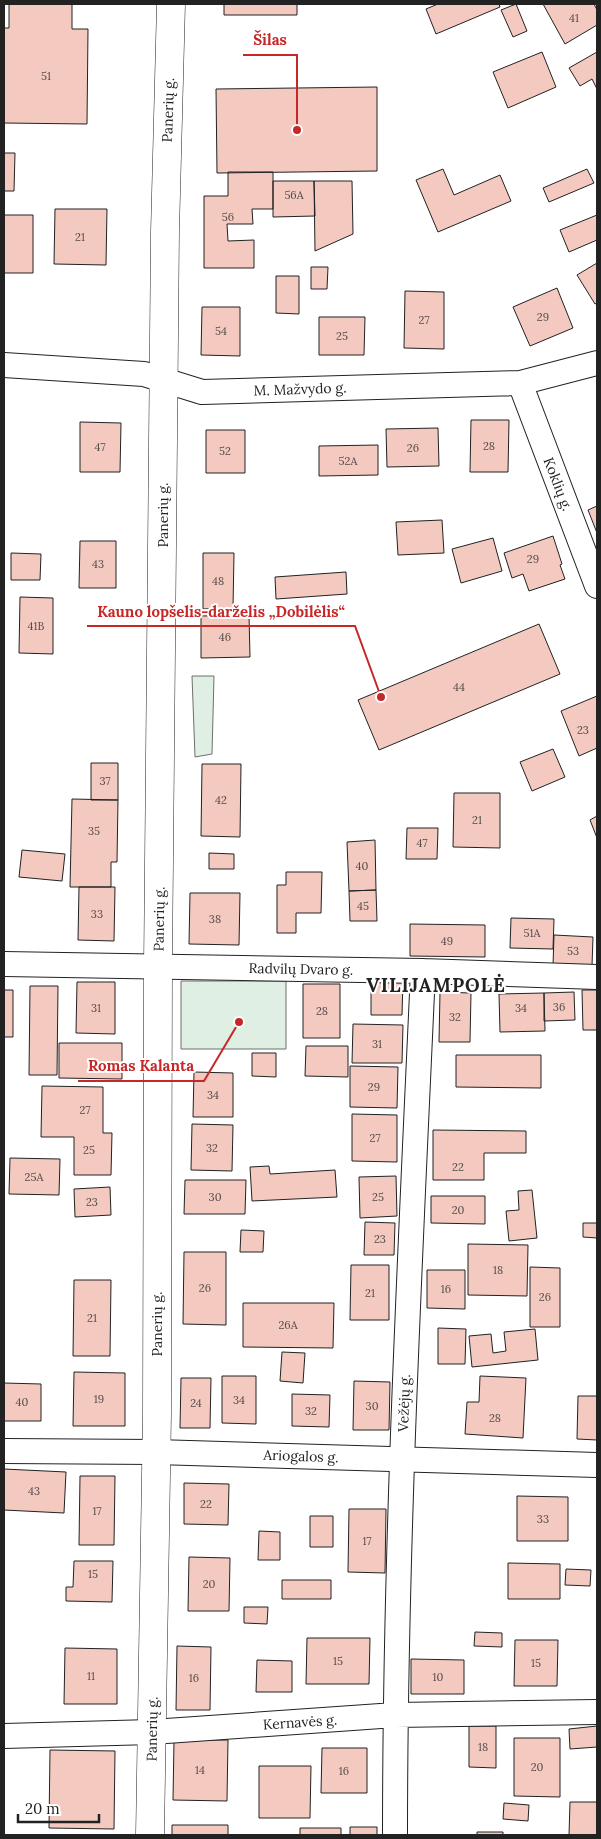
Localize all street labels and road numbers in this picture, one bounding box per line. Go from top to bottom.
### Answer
street label: Panerių g. [158,77,178,143]
street label: M. Mažvydo g. [253,378,347,400]
street label: Koklių g. [540,455,576,513]
street label: Panerių g. [154,483,172,547]
street label: Panerių g. [149,886,169,952]
street label: Radvilų Dvaro g. [248,959,354,979]
street label: Panerių g. [148,1292,166,1356]
street label: Vežėjų g. [394,1374,414,1433]
street label: Ariogalos g. [262,1446,339,1466]
street label: Panerių g. [142,1696,162,1762]
street label: Kernavės g. [262,1710,338,1734]

